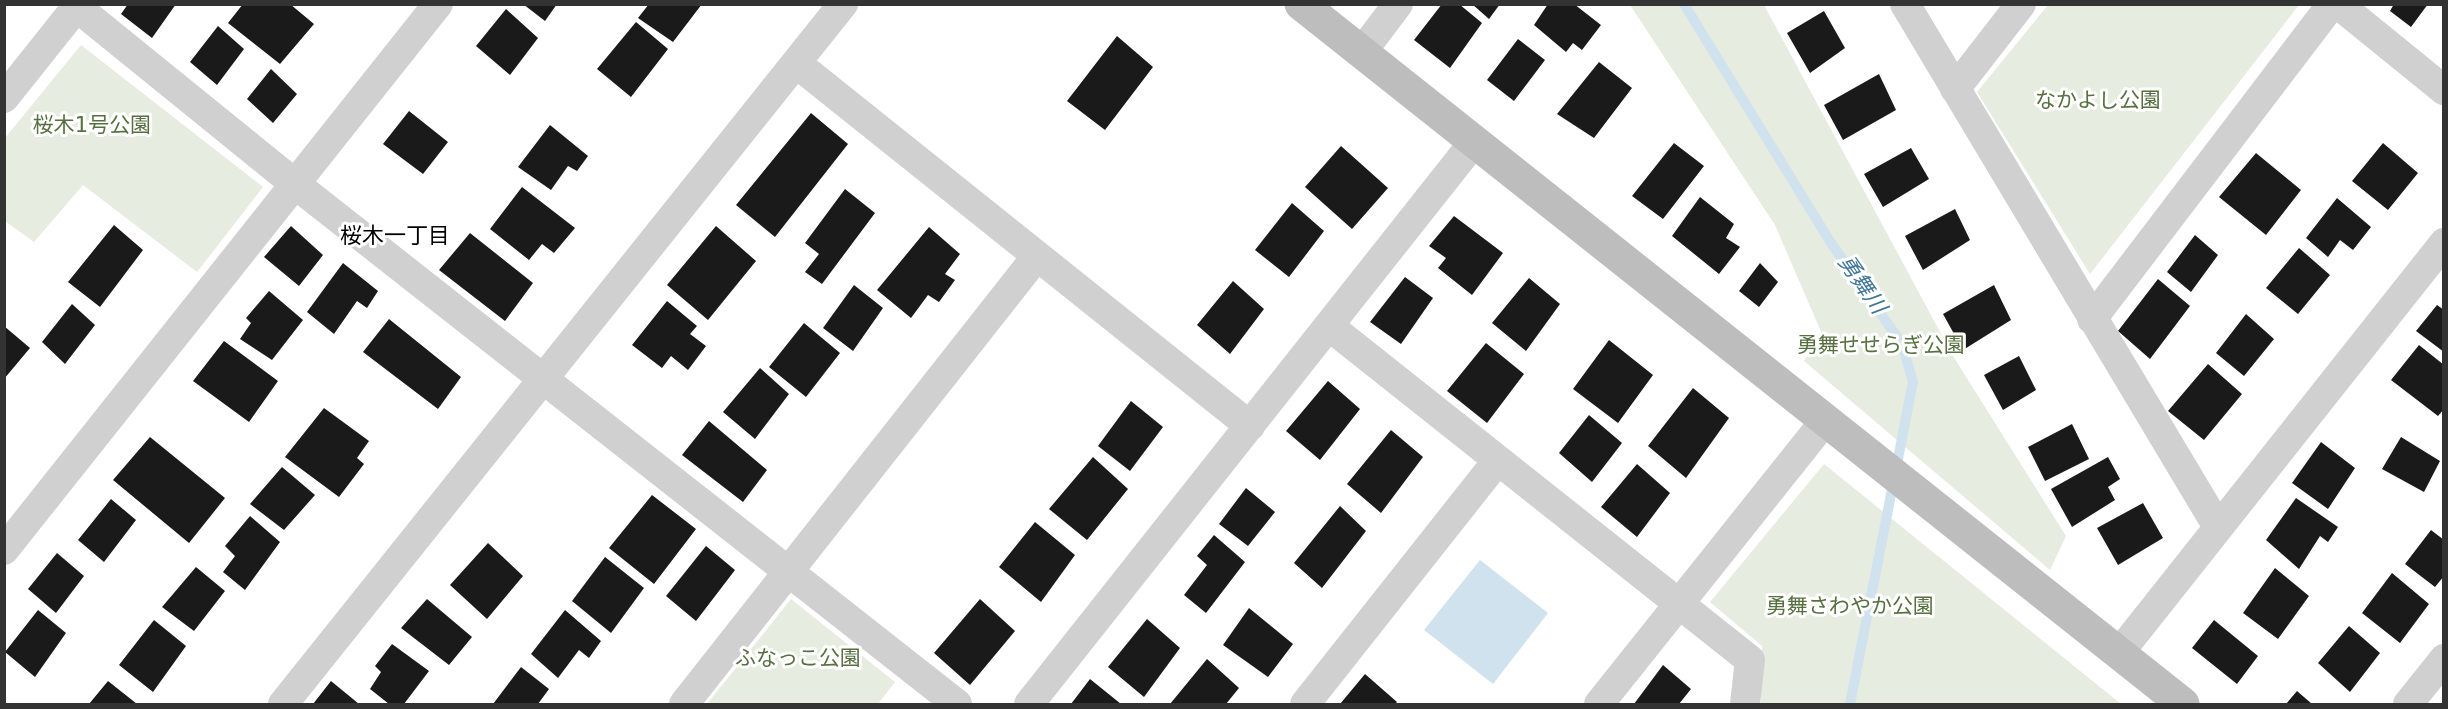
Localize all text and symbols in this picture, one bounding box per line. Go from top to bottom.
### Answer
park label: なかよし公園 [2035,89,2161,115]
park label: 桜木1号公園 [33,114,151,140]
district label: 桜木一丁目 [340,224,450,250]
water label: 勇舞川 [1831,250,1891,320]
park label: 勇舞せせらぎ公園 [1797,334,1965,360]
park label: 勇舞さわやか公園 [1766,595,1934,621]
park label: ふなっこ公園 [735,647,861,673]

